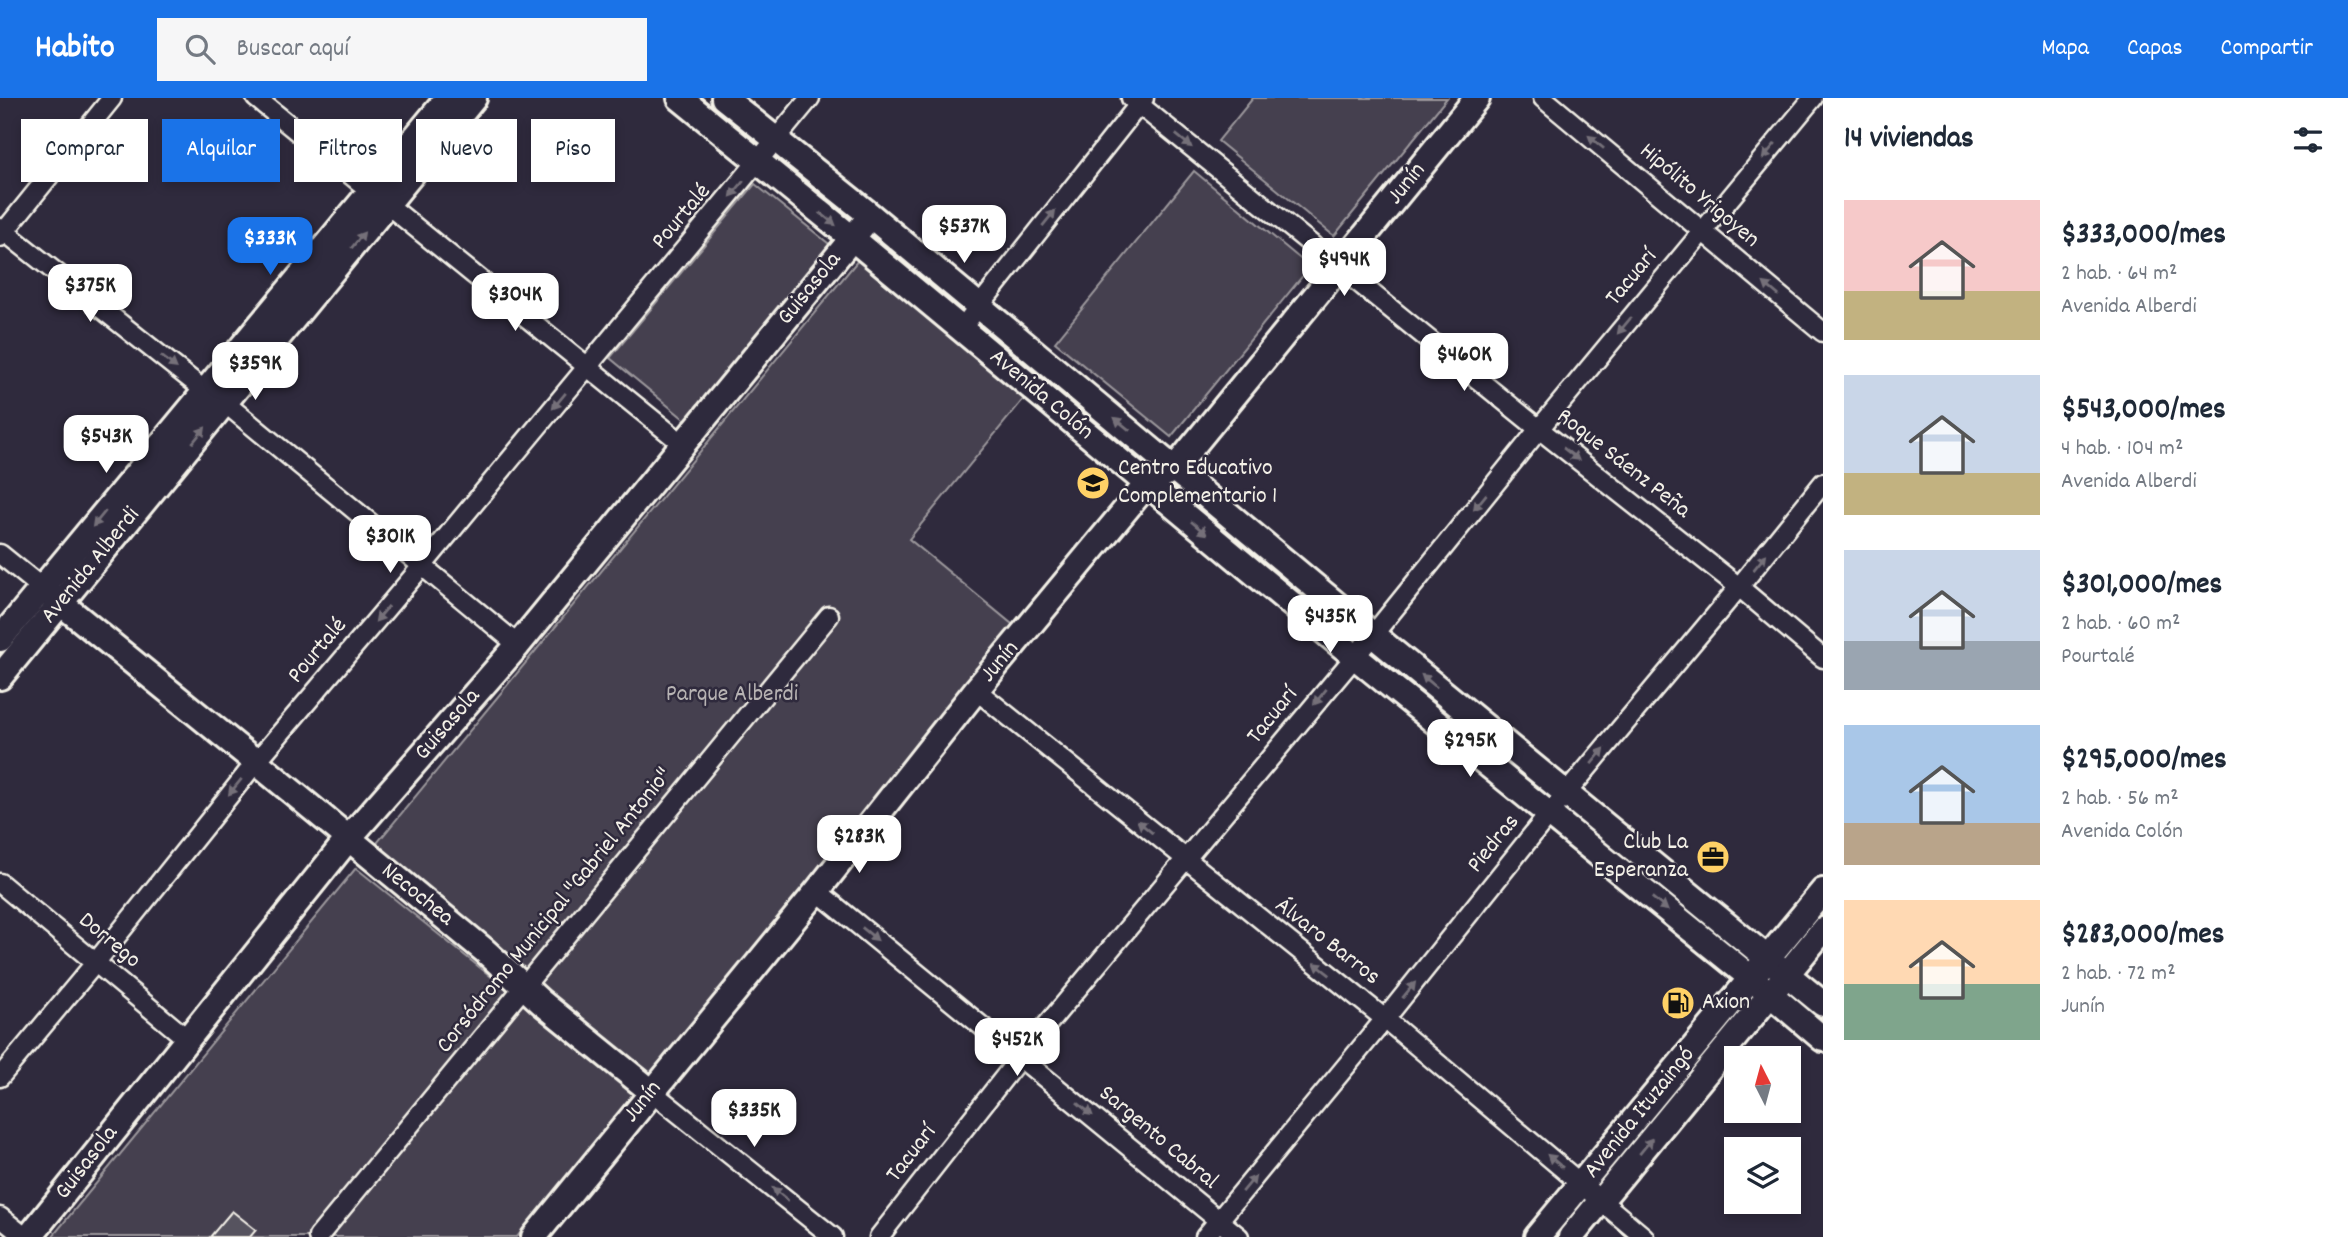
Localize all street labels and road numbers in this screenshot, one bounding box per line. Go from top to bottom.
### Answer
street label: Hipólito Yrigoyen [1631,135,1767,257]
street label: Junín [1379,156,1435,212]
street label: Pourtalé [644,177,720,257]
street label: Tacuarí [1598,241,1667,314]
street label: Guisasola [770,244,851,333]
street label: Avenida Colón [981,341,1101,449]
street label: Roque Sáenz Peña [1549,401,1698,528]
street label: Avenida Alberdi [33,500,149,632]
street label: Pourtalé [280,611,356,691]
street label: Junín [972,634,1028,690]
street label: Tacuarí [1239,679,1308,752]
street label: Guisasola [407,681,490,769]
street label: Corsódromo Municipal "Gabriel Antonio" [429,761,681,1061]
street label: Piedras [1460,807,1528,881]
street label: Necochea [373,855,461,935]
street label: Álvaro Barros [1267,890,1387,994]
street label: Dorrego [70,905,148,977]
street label: Avenida Ituzaingó [1576,1040,1704,1186]
street label: Junín [615,1074,671,1130]
street label: Sargento Cabral [1091,1078,1226,1199]
street label: Tacuarí [878,1117,947,1190]
street label: Guisasola [47,1118,127,1207]

